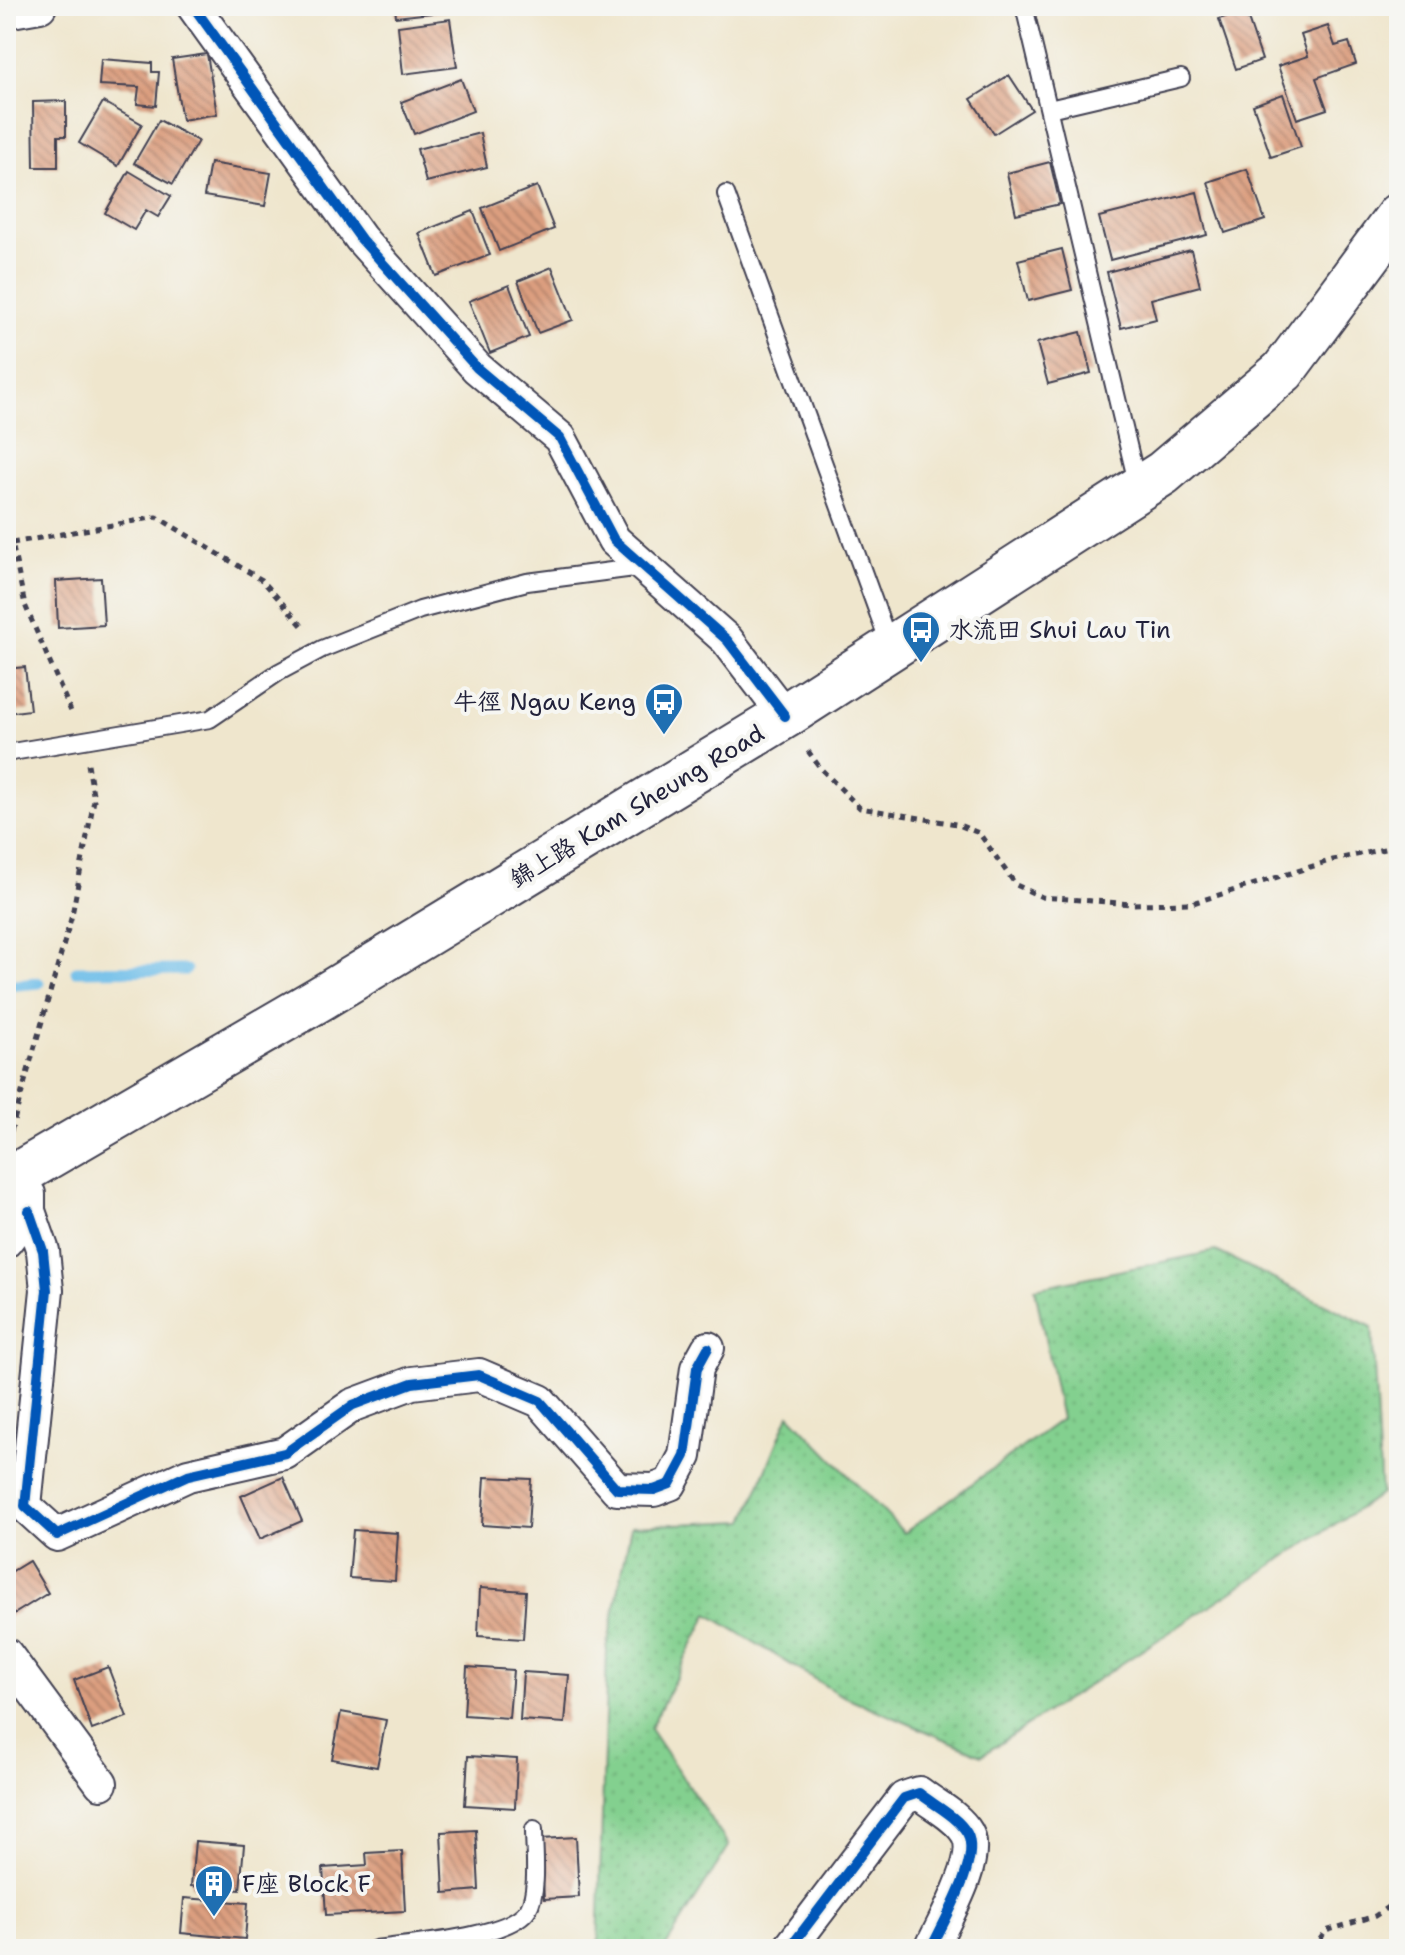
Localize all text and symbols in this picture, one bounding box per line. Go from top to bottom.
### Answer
bus stop icon: 水流田 Shui Lau Tin [900,609,942,664]
place label: 水流田 Shui Lau Tin [949,614,1171,646]
bus stop icon: 牛徑 Ngau Keng [643,681,685,736]
place label: 牛徑 Ngau Keng [453,686,636,718]
street label: 錦上路 Kam Sheung Road [504,717,770,895]
building icon: F座 Block F [193,1863,235,1918]
place label: F座 Block F [242,1868,371,1900]

